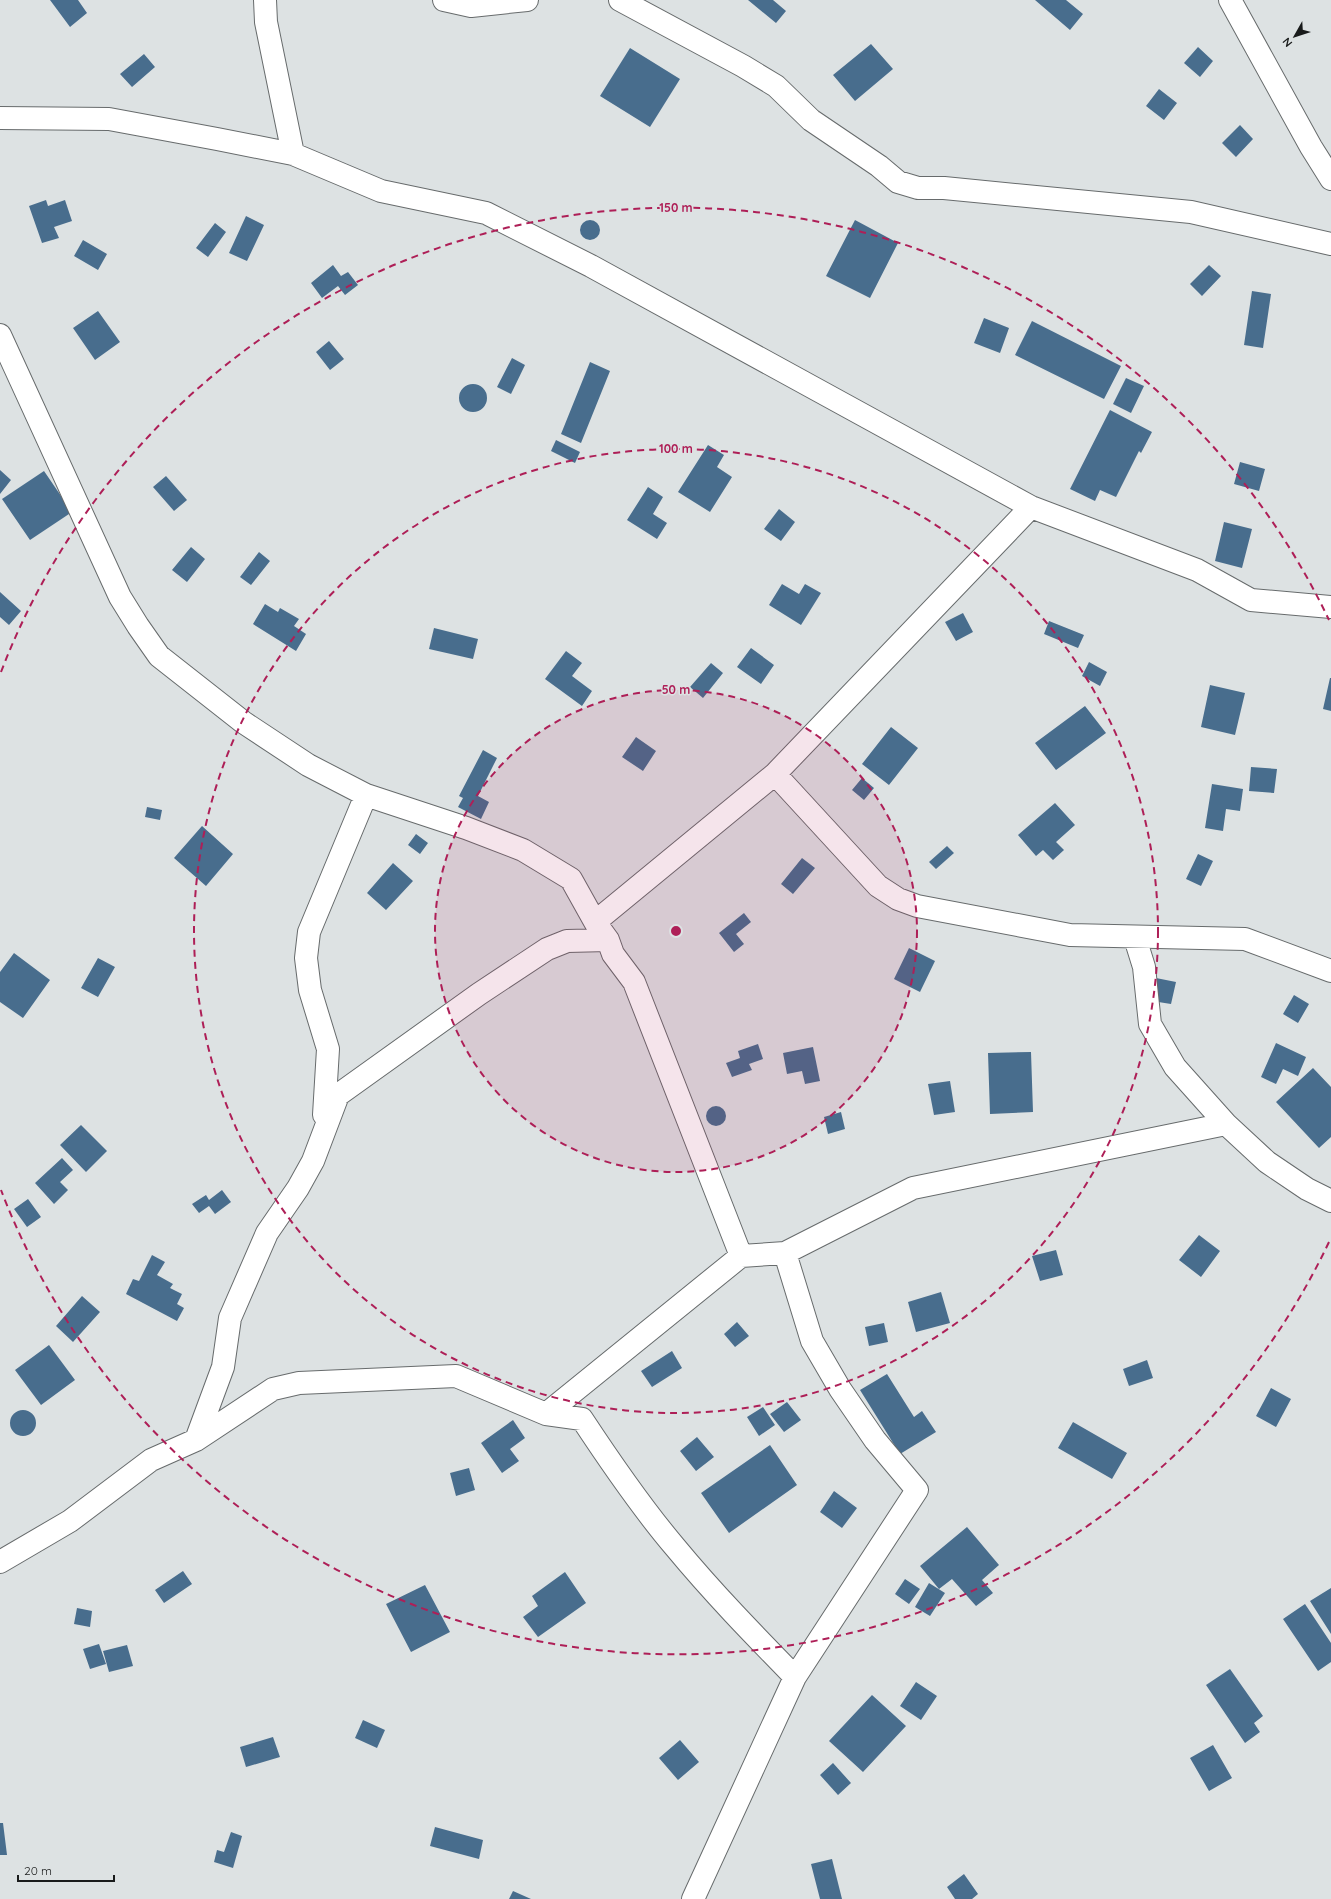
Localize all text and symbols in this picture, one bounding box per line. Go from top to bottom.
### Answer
north arrow [1275,16,1315,56]
text: N [1279,35,1295,50]
text: 150 m [659,200,693,215]
text: 100 m [659,441,693,456]
text: 50 m [662,682,690,697]
centre of rings [669,924,683,938]
scale bar [18,1857,114,1883]
text: 20 m [24,1863,52,1878]

